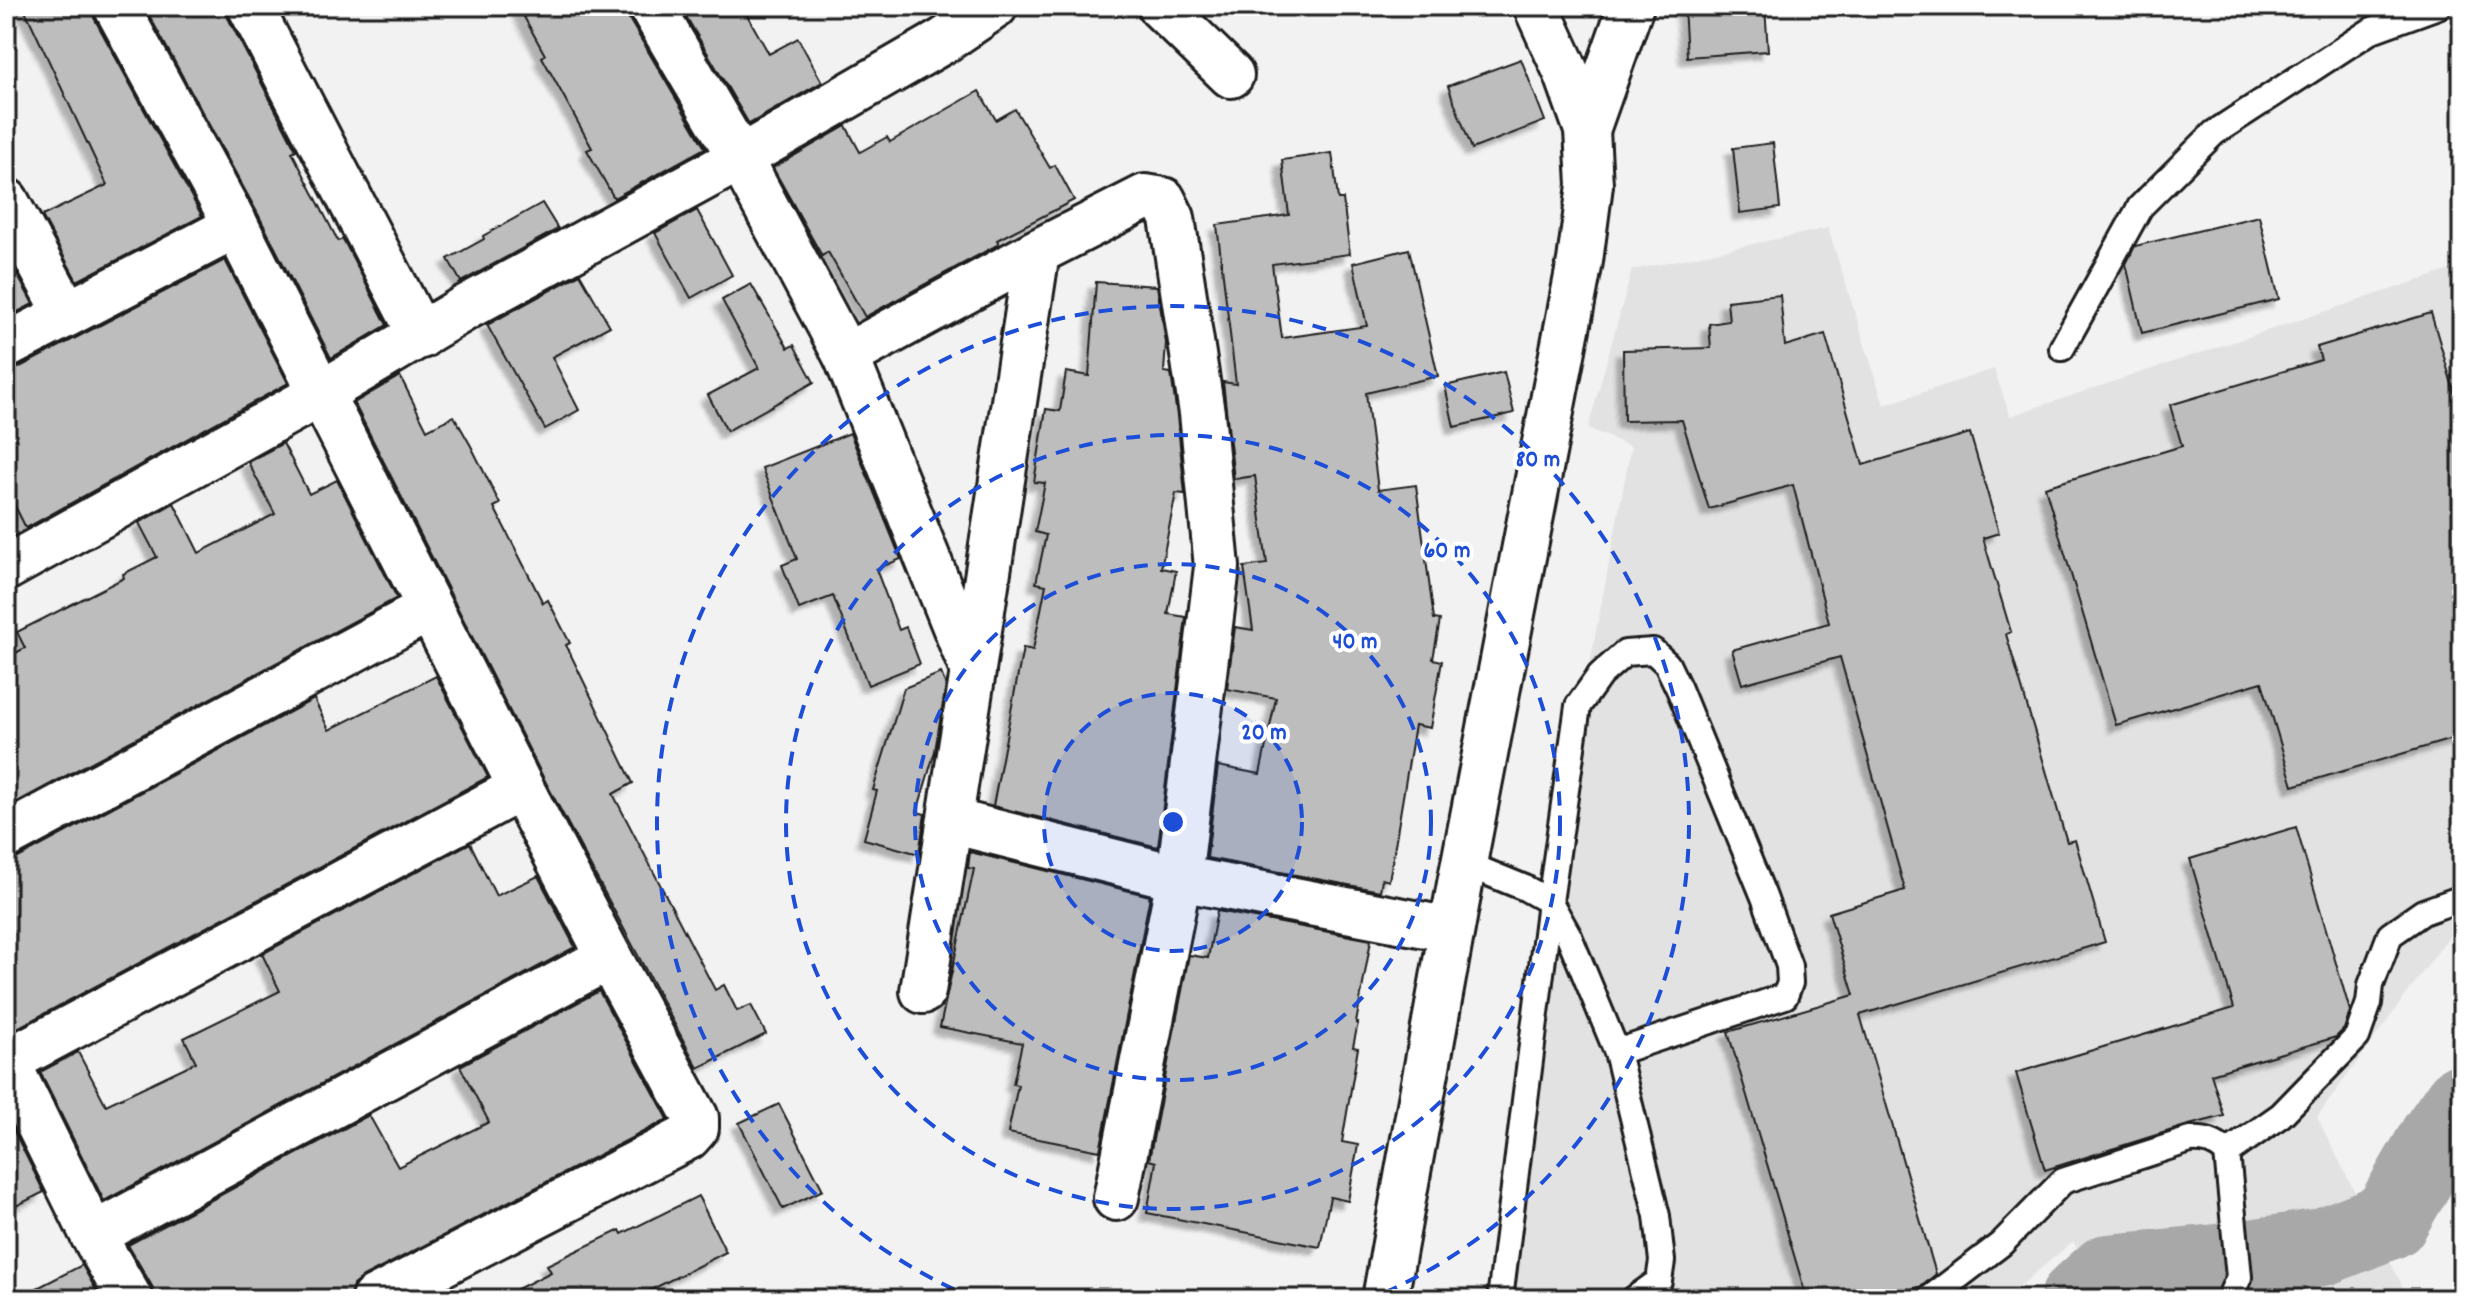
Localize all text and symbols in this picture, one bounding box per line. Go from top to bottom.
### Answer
text: 80 m [1516,444,1560,478]
text: 60 m [1424,535,1470,569]
text: 40 m [1332,626,1378,660]
text: 20 m [1241,717,1287,751]
centre of rings [1159,808,1187,836]

